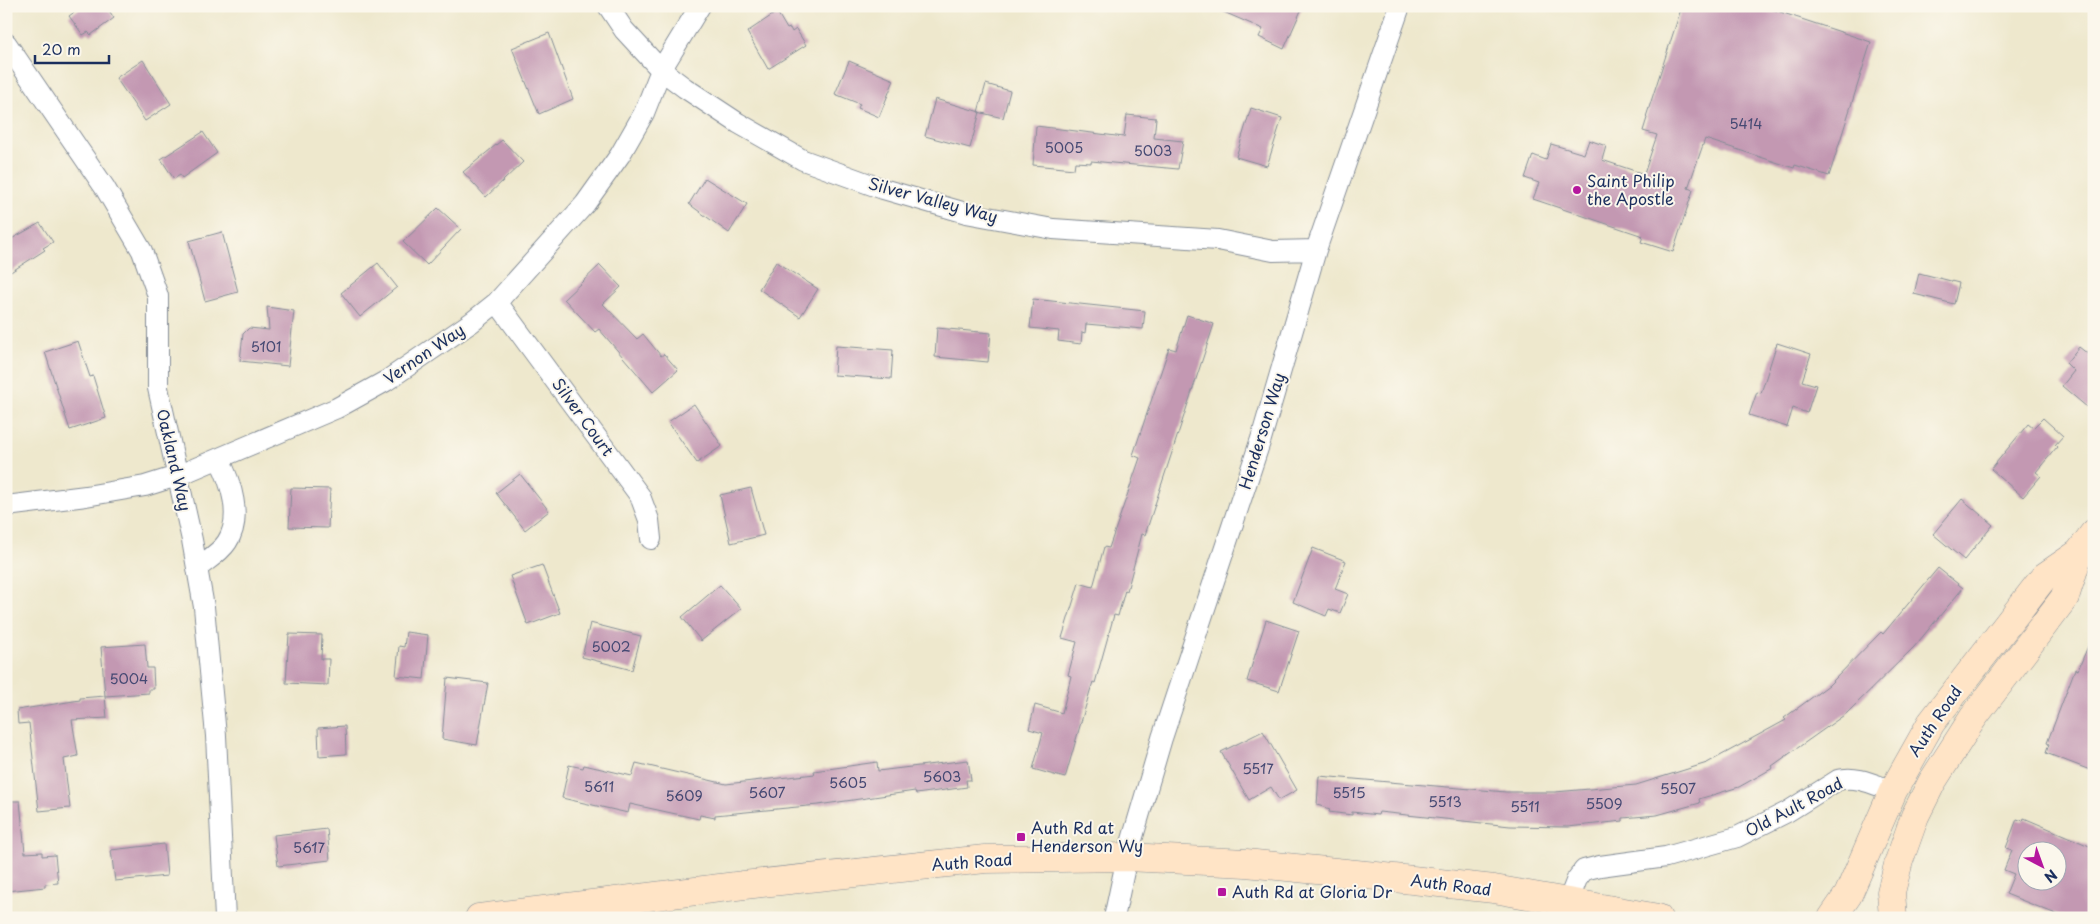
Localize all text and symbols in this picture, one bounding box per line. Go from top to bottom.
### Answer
scale bar [35,32,109,64]
text: 20 m [42,37,81,60]
house number: 5414 [1729,113,1763,134]
house number: 5005 [1045,137,1083,158]
house number: 5003 [1134,140,1172,161]
place label: Saint Philip the Apostle [1587,168,1675,210]
street label: Silver Valley Way [866,170,1001,228]
marker: Saint Philip the Apostle [1571,184,1583,196]
street label: Vernon Way [378,317,469,389]
house number: 5101 [251,336,281,357]
street label: Henderson Way [1232,369,1290,492]
street label: Silver Court [547,372,621,461]
street label: Oakland Way [152,406,198,513]
house number: 5002 [591,636,631,657]
house number: 5004 [110,668,148,689]
street label: Auth Road [1902,680,1967,761]
house number: 5517 [1242,758,1274,779]
house number: 5603 [923,766,961,787]
street label: Old Ault Road [1740,770,1847,842]
house number: 5605 [829,772,867,793]
house number: 5611 [584,776,614,797]
house number: 5507 [1660,778,1696,799]
house number: 5607 [748,782,786,803]
house number: 5515 [1332,782,1366,803]
house number: 5609 [665,785,703,806]
house number: 5513 [1428,791,1462,812]
house number: 5509 [1585,793,1623,814]
house number: 5511 [1510,796,1540,817]
place label: Auth Rd at Henderson Wy [1031,815,1143,857]
marker: Auth Rd at Henderson Wy [1015,831,1027,843]
house number: 5617 [293,837,326,858]
north arrow [2018,842,2068,892]
street label: Auth Road [931,846,1013,876]
text: N [2040,865,2062,888]
street label: Auth Road [1409,867,1493,901]
place label: Auth Rd at Gloria Dr [1232,879,1393,903]
marker: Auth Rd at Gloria Dr [1216,886,1228,898]

